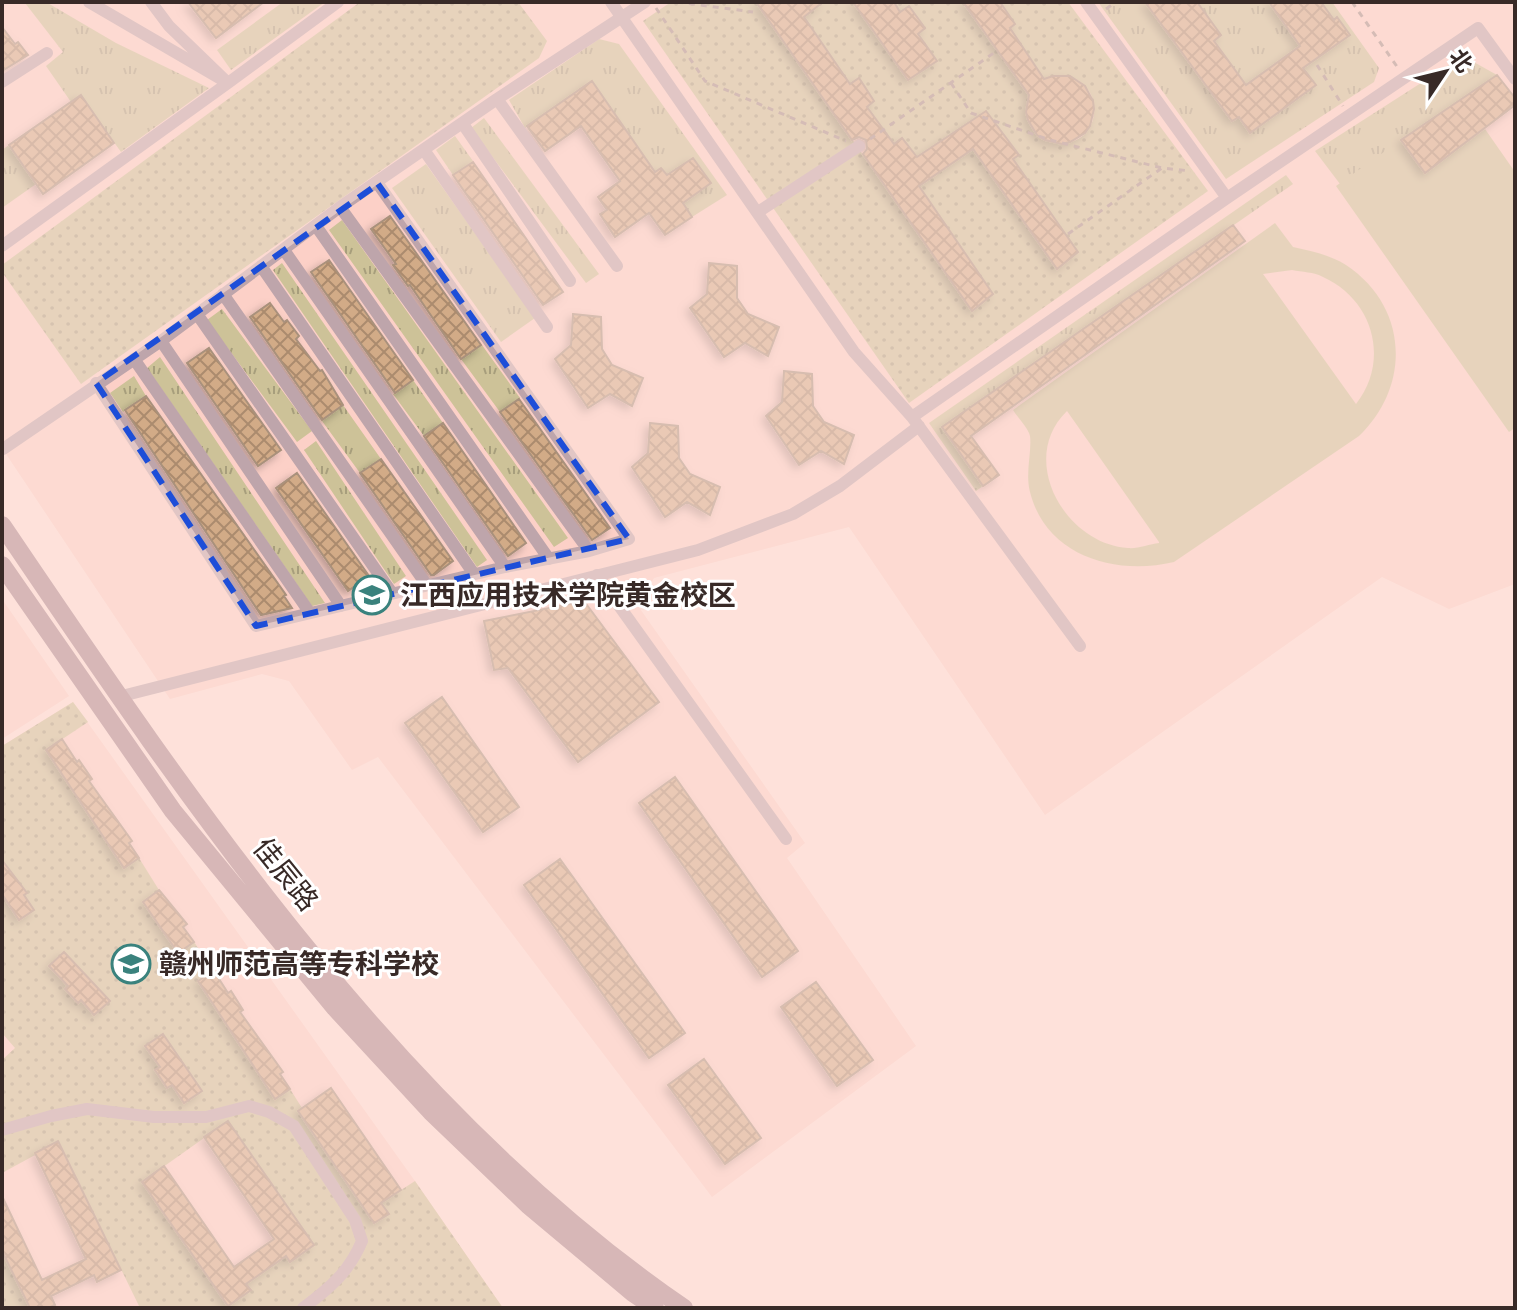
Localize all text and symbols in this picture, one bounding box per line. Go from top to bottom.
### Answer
north arrow [1405,32,1485,112]
text: 北 [1444,44,1478,78]
school or university icon: 江西应用技术学院黄金校区 [351,574,393,616]
place label: 江西应用技术学院黄金校区 [400,578,736,612]
street label: 佳辰路 [246,831,326,917]
school or university icon: 赣州师范高等专科学校 [110,943,152,985]
place label: 赣州师范高等专科学校 [159,947,439,981]

